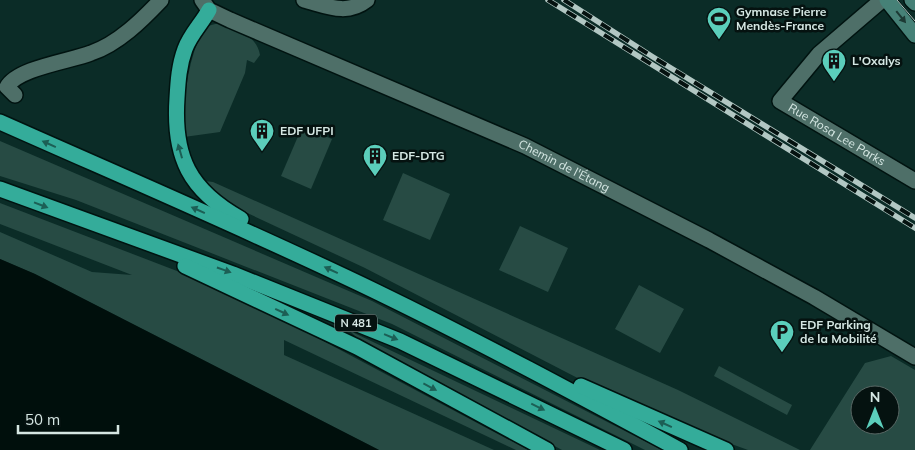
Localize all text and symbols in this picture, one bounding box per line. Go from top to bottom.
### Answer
place label: Gymnase Pierre Mendès-France [736,4,827,33]
sports icon: Gymnase Pierre Mendès-France [706,6,732,40]
one-way arrow [895,11,906,24]
building icon: L'Oxalys [821,48,847,82]
place label: L'Oxalys [852,53,901,68]
street label: Rue Rosa Lee Parks [786,100,888,169]
building icon: EDF UFPI [249,118,275,152]
place label: EDF UFPI [280,123,334,138]
street label: Chemin de l'Étang [516,136,612,195]
one-way arrow [42,140,56,148]
one-way arrow [176,143,184,158]
building icon: EDF-DTG [362,143,388,177]
place label: EDF-DTG [392,148,445,163]
one-way arrow [34,202,49,209]
one-way arrow [191,205,205,213]
one-way arrow [324,266,339,275]
one-way arrow [216,267,231,274]
one-way arrow [275,308,289,316]
road number: N 481 [335,314,377,332]
place label: EDF Parking de la Mobilité [800,317,877,346]
parking icon: EDF Parking de la Mobilité [769,319,795,353]
one-way arrow [384,333,399,341]
one-way arrow [423,383,438,391]
north arrow [850,385,900,435]
text: N [870,388,880,406]
scale bar [18,402,118,434]
one-way arrow [531,403,545,411]
text: 50 m [25,410,60,429]
one-way arrow [658,419,672,427]

